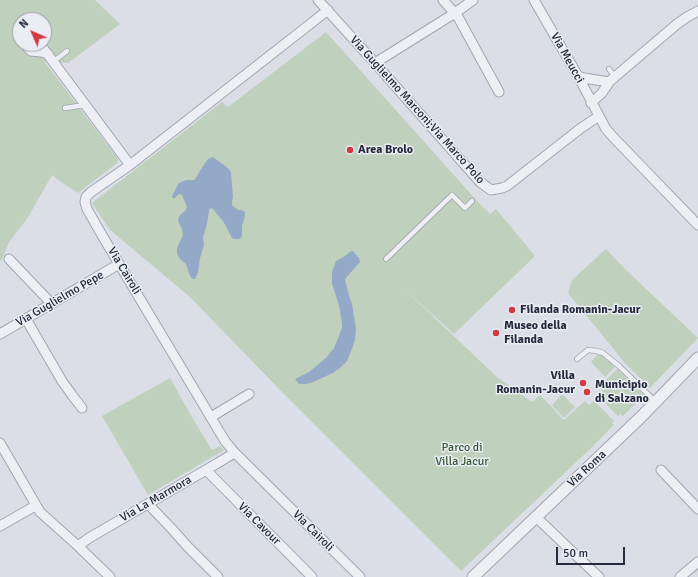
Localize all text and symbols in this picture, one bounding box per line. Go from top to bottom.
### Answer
north arrow [12,12,52,52]
text: N [17,17,31,31]
street label: Via Meucci [547,30,587,86]
street label: Via Guglielmo Marconi;Via Marco Polo [347,33,487,187]
place label: Area Brolo [358,143,413,157]
marker: Area Brolo [345,145,355,155]
street label: Via Cairoli [104,245,144,297]
street label: Via Guglielmo Pepe [14,268,106,330]
place label: Filanda Romanin-Jacur [520,303,641,317]
marker: Filanda Romanin-Jacur [507,305,517,315]
place label: Museo della Filanda [504,319,567,347]
marker: Museo della Filanda [491,328,501,338]
place label: Villa Romanin-Jacur [496,369,575,397]
marker: Villa Romanin-Jacur [578,378,588,388]
place label: Municipio di Salzano [595,378,649,406]
marker: Municipio di Salzano [582,387,592,397]
park label: Parco di Villa Jacur [435,441,489,469]
street label: Via Roma [565,447,609,491]
street label: Via La Marmora [118,473,194,525]
street label: Via Cavour [235,500,283,548]
street label: Via Cairoli [289,507,337,555]
scale bar [558,539,627,565]
text: 50 m [563,546,588,561]

